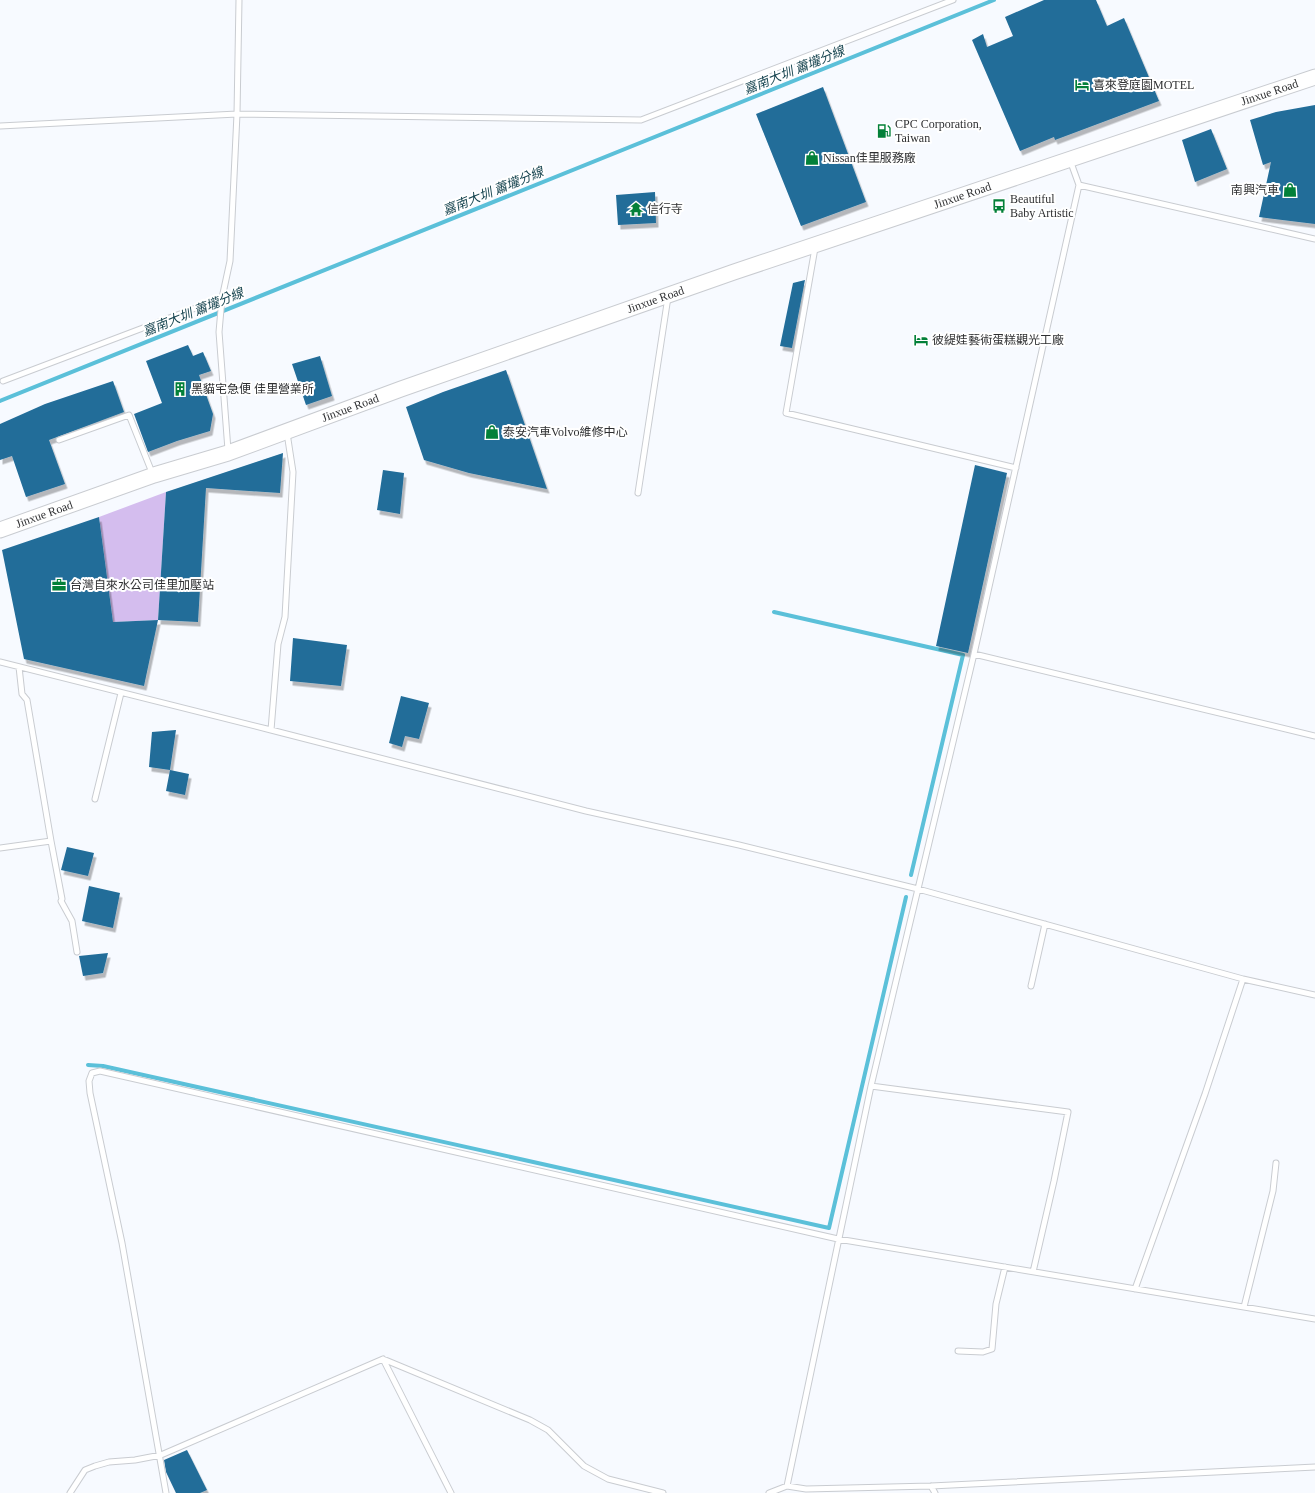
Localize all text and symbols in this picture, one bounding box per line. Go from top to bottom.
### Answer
water label: 嘉南大圳 蕭壠分線 [741,42,848,97]
street label: Jinxue Road [1239,76,1300,108]
hotel icon: 喜來登庭園MOTEL [1074,77,1090,93]
place label: 喜來登庭園MOTEL [1093,78,1194,92]
place label: CPC Corporation, Taiwan [895,117,982,145]
fuel station icon: CPC Corporation, Taiwan [876,123,892,139]
shop icon: Nissan佳里服務廠 [804,150,820,166]
place label: Nissan佳里服務廠 [823,151,916,165]
water label: 嘉南大圳 蕭壠分線 [440,163,547,218]
street label: Jinxue Road [932,179,993,211]
shop icon: 南興汽車 [1282,182,1298,198]
place label: 南興汽車 [1231,183,1279,197]
place label: Beautiful Baby Artistic [1010,192,1074,220]
bus stop icon: Beautiful Baby Artistic [991,198,1007,214]
temple icon: 信行寺 [628,201,644,217]
place label: 信行寺 [647,202,683,216]
street label: Jinxue Road [625,283,686,316]
water label: 嘉南大圳 蕭壠分線 [140,284,247,339]
hotel icon: 彼緹娃藝術蛋糕觀光工廠 [913,332,929,348]
place label: 彼緹娃藝術蛋糕觀光工廠 [932,333,1064,347]
building icon: 黑貓宅急便 佳里營業所 [172,381,188,397]
place label: 黑貓宅急便 佳里營業所 [191,382,314,396]
street label: Jinxue Road [320,391,381,425]
shop icon: 泰安汽車Volvo維修中心 [484,424,500,440]
place label: 泰安汽車Volvo維修中心 [503,425,627,439]
street label: Jinxue Road [14,498,75,531]
office icon: 台灣自來水公司佳里加壓站 [51,577,67,593]
place label: 台灣自來水公司佳里加壓站 [70,578,214,592]

